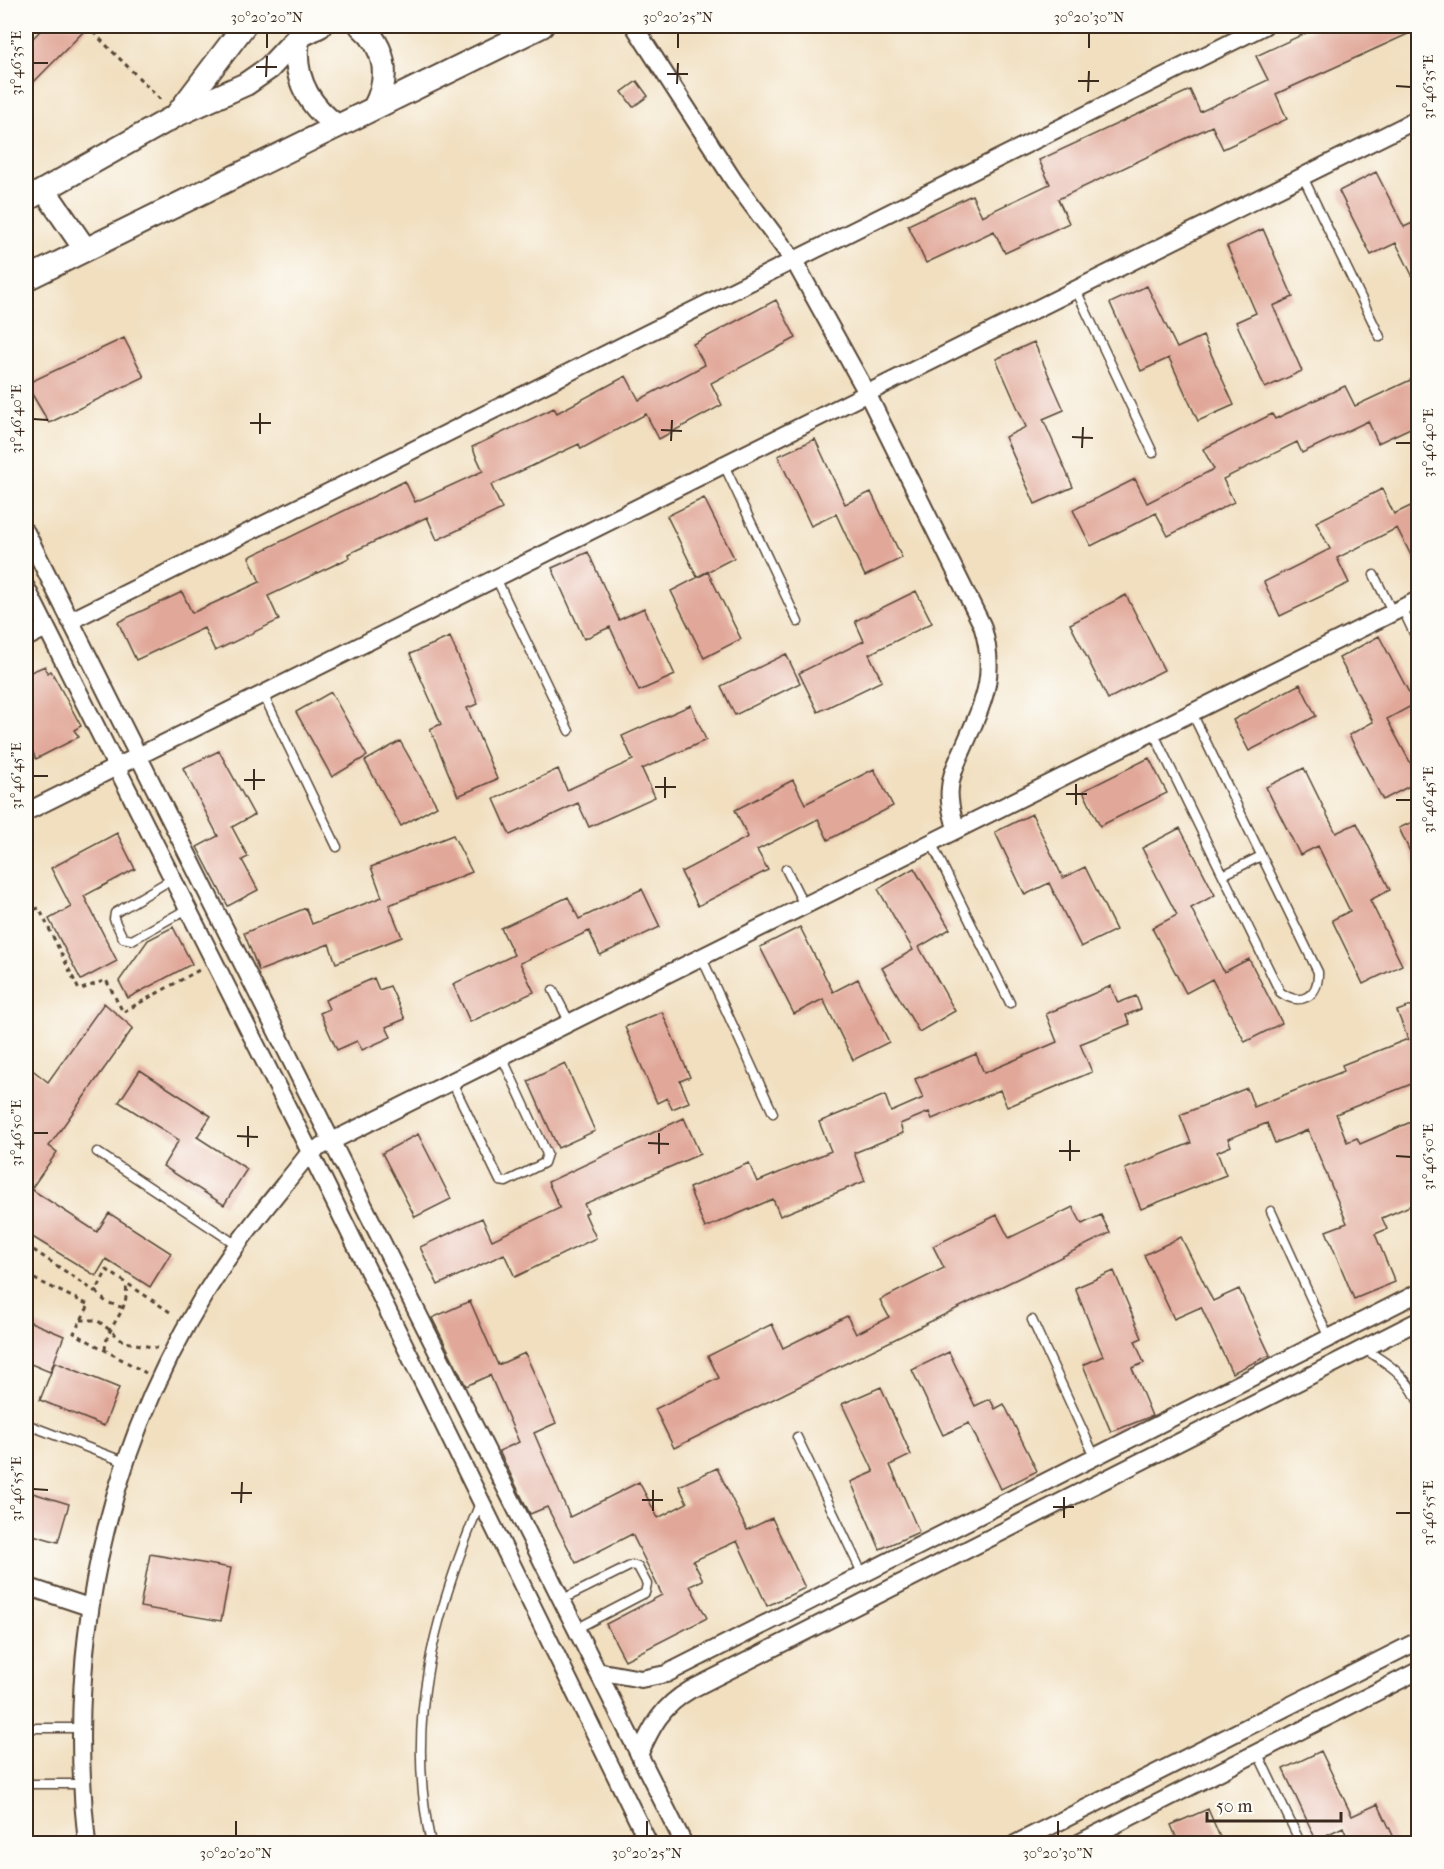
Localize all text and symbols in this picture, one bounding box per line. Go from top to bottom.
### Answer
text: 30°20'20"N [231,8,304,26]
text: 30°20'25"N [643,8,714,26]
text: 30°20'30"N [1054,8,1125,26]
text: 31°46'35"E [7,31,25,95]
text: 31°46'35"E [1419,55,1437,119]
text: 31°46'40"E [7,384,25,454]
text: 31°46'40"E [1419,408,1437,478]
text: 31°46'45"E [7,742,25,810]
text: 31°46'45"E [1419,766,1437,834]
text: 31°46'50"E [7,1100,25,1166]
text: 31°46'50"E [1419,1124,1437,1190]
text: 31°46'55"E [7,1456,25,1522]
text: 31°46'55"E [1419,1480,1437,1546]
scale bar [1207,1785,1340,1823]
text: 50 m [1216,1796,1253,1817]
text: 30°20'20"N [200,1844,273,1862]
text: 30°20'25"N [612,1844,683,1862]
text: 30°20'30"N [1023,1844,1094,1862]

